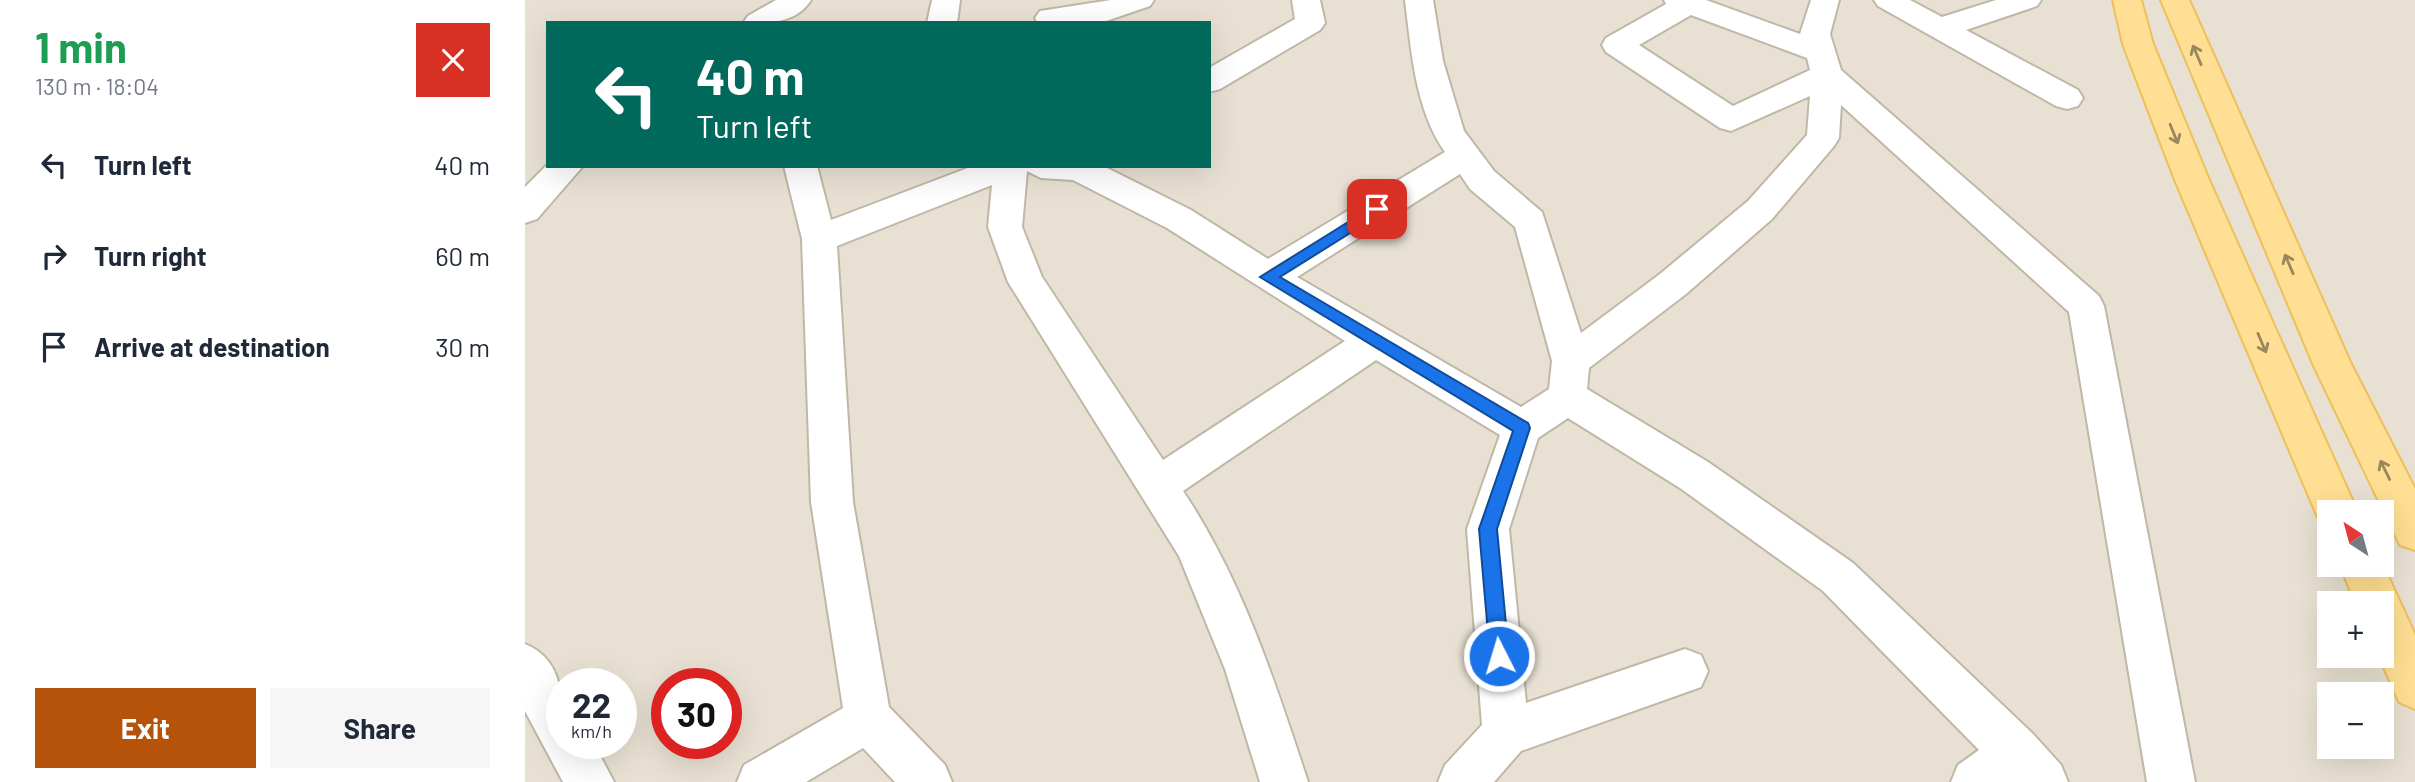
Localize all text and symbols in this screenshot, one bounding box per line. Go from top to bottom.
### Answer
text: 1 min [35,21,127,71]
button: close [416,23,490,97]
one-way arrow [2190,45,2203,66]
text: 40 m [696,46,804,105]
icon: left [581,49,672,140]
text: 130 m · 18:04 [35,72,159,100]
text: Turn left [696,106,813,144]
one-way arrow [2168,122,2181,144]
icon: left [35,146,73,184]
text: Turn left [94,149,192,180]
text: 40 m [434,149,490,180]
pin [1347,179,1407,239]
icon: arrive [1358,190,1396,228]
icon: right [35,237,73,275]
text: Turn right [94,240,207,271]
text: 60 m [435,240,490,271]
one-way arrow [2281,253,2294,275]
icon: arrive [35,328,73,366]
text: Arrive at destination [94,331,330,362]
text: 30 m [435,331,490,362]
one-way arrow [2256,332,2269,354]
one-way arrow [2377,460,2391,481]
north arrow [2317,500,2394,578]
map controls [2317,500,2394,759]
button: + [2317,591,2394,668]
position arrow [1462,619,1536,693]
speed limit sign: 30 [651,668,742,759]
button: − [2317,682,2394,759]
text: 22 [572,683,611,725]
button: Exit [35,688,256,768]
button: Share [270,688,490,768]
text: km/h [571,720,612,742]

